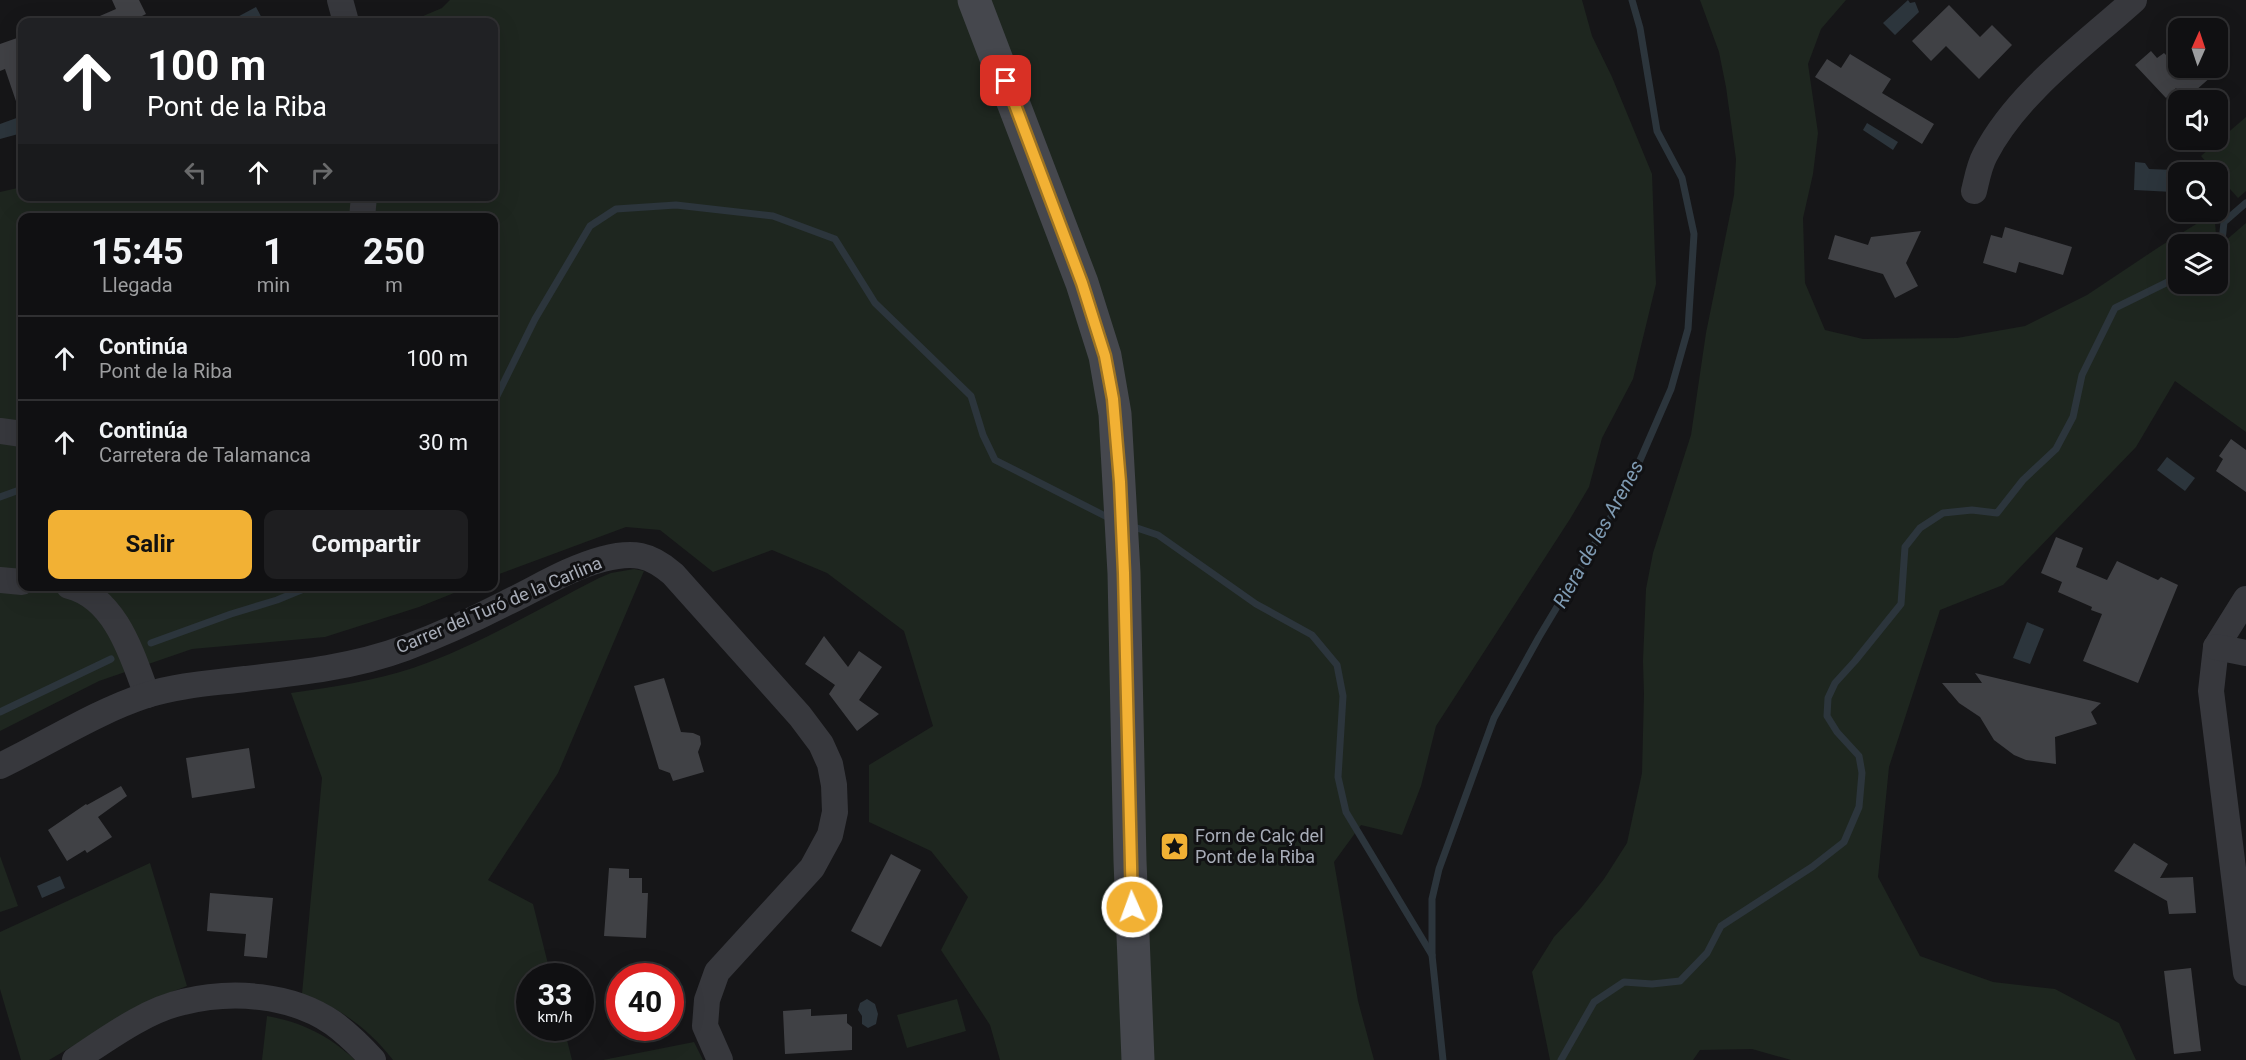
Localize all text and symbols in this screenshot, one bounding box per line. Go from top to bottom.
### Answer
north arrow [2168,18,2228,78]
map controls [2168,18,2228,294]
text: 100 m [147,41,266,90]
icon: ahead [48,42,126,120]
pin [980,55,1031,106]
icon: arrive [989,64,1022,97]
button: sound [2168,90,2228,150]
text: Pont de la Riba [147,91,327,123]
icon: left [179,156,212,189]
icon: ahead [242,156,275,189]
icon: right [305,156,338,189]
button: search [2168,162,2228,222]
text: 15:45 [91,231,184,273]
text: 1 [263,231,284,273]
text: 250 [363,231,425,273]
button: layers [2168,234,2228,294]
text: Llegada [102,273,173,297]
text: min [257,273,290,297]
text: m [385,273,403,297]
text: Continúa [99,334,188,359]
icon: ahead [48,342,81,375]
text: 100 m [406,346,468,371]
text: Pont de la Riba [99,359,232,383]
text: Continúa [99,418,188,443]
icon: ahead [48,426,81,459]
text: 30 m [419,430,468,455]
text: Carretera de Talamanca [99,443,311,467]
water label: Riera de les Arenes [1548,456,1648,612]
button: Salir [48,510,252,579]
button: Compartir [264,510,468,579]
street label: Carrer del Turó de la Carlina [393,552,605,657]
place label: Forn de Calç del Pont de la Riba [1195,825,1324,867]
place icon: Forn de Calç del Pont de la Riba [1158,830,1190,862]
position arrow [1100,875,1164,939]
speed limit sign: 40 [606,963,684,1041]
text: 33 [538,977,572,1012]
text: km/h [537,1008,573,1026]

